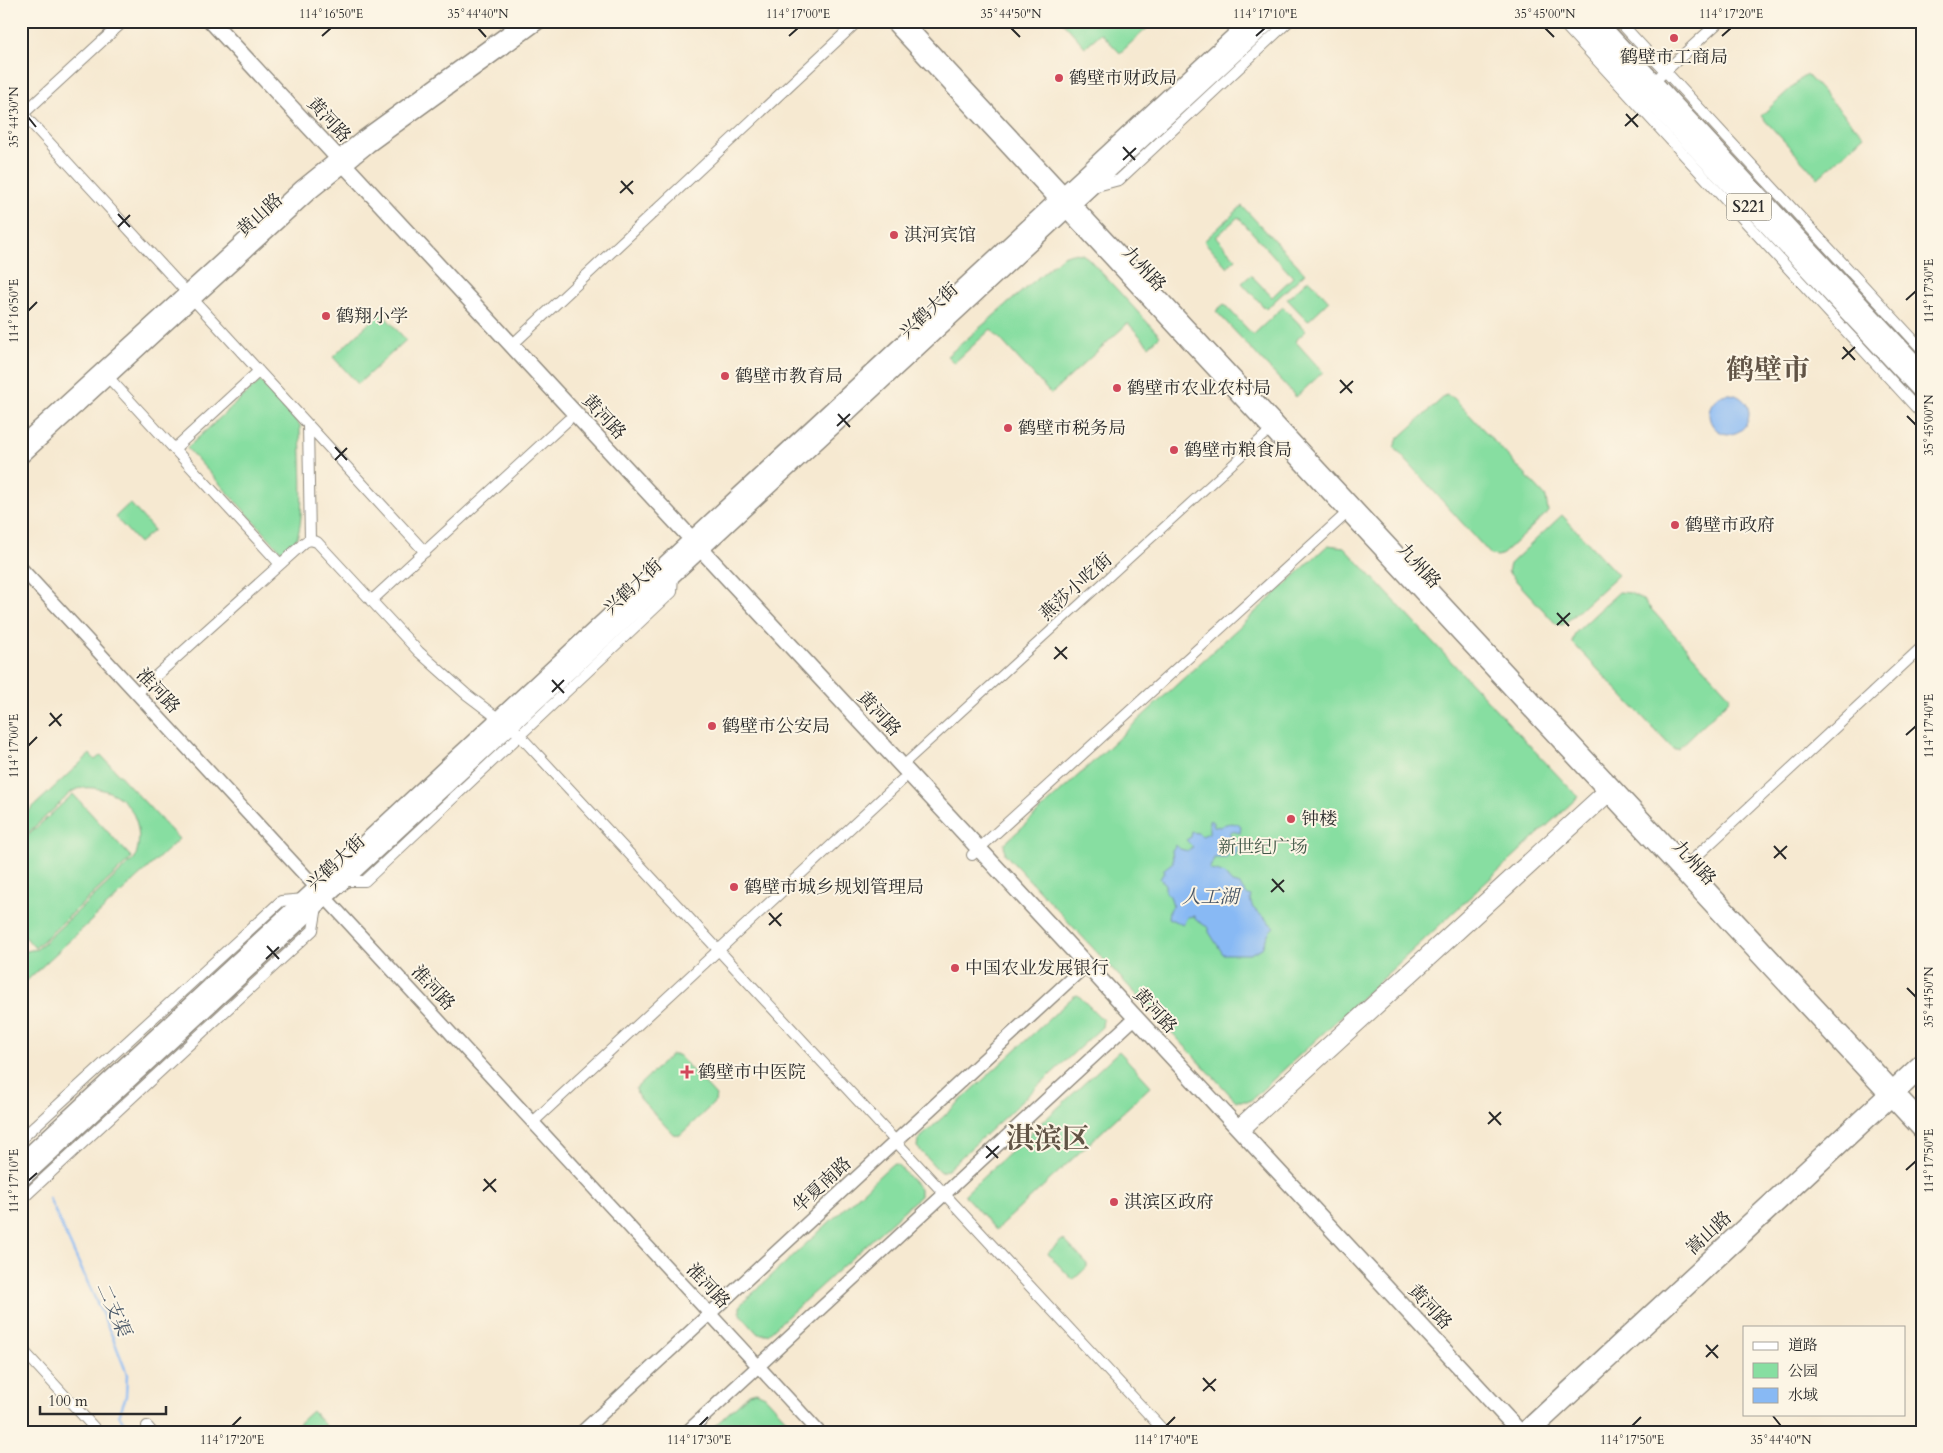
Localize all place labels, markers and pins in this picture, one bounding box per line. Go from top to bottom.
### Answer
marker: 鹤壁市工商局 [1668,32,1680,44]
place label: 鹤壁市工商局 [1620,45,1728,70]
place label: 鹤壁市财政局 [1069,66,1177,91]
marker: 鹤壁市财政局 [1053,72,1065,84]
place label: 淇河宾馆 [904,223,976,248]
marker: 淇河宾馆 [888,229,900,241]
place label: 鹤翔小学 [336,304,408,329]
marker: 鹤翔小学 [320,310,332,322]
place label: 鹤壁市教育局 [735,364,843,389]
marker: 鹤壁市教育局 [719,370,731,382]
place label: 鹤壁市农业农村局 [1127,376,1271,401]
marker: 鹤壁市农业农村局 [1111,382,1123,394]
place label: 鹤壁市税务局 [1018,416,1126,441]
marker: 鹤壁市税务局 [1002,422,1014,434]
place label: 鹤壁市粮食局 [1184,438,1292,463]
marker: 鹤壁市粮食局 [1168,444,1180,456]
place label: 鹤壁市政府 [1685,513,1775,538]
marker: 鹤壁市政府 [1669,519,1681,531]
place label: 鹤壁市公安局 [722,714,830,739]
marker: 鹤壁市公安局 [706,720,718,732]
place label: 钟楼 [1301,807,1337,832]
marker: 钟楼 [1285,813,1297,825]
place label: 鹤壁市城乡规划管理局 [744,875,924,900]
marker: 鹤壁市城乡规划管理局 [728,881,740,893]
place label: 中国农业发展银行 [965,956,1109,981]
marker: 中国农业发展银行 [949,962,961,974]
place label: 鹤壁市中医院 [698,1060,806,1085]
marker: 鹤壁市中医院 [680,1065,694,1079]
place label: 淇滨区政府 [1124,1190,1214,1215]
marker: 淇滨区政府 [1108,1196,1120,1208]

